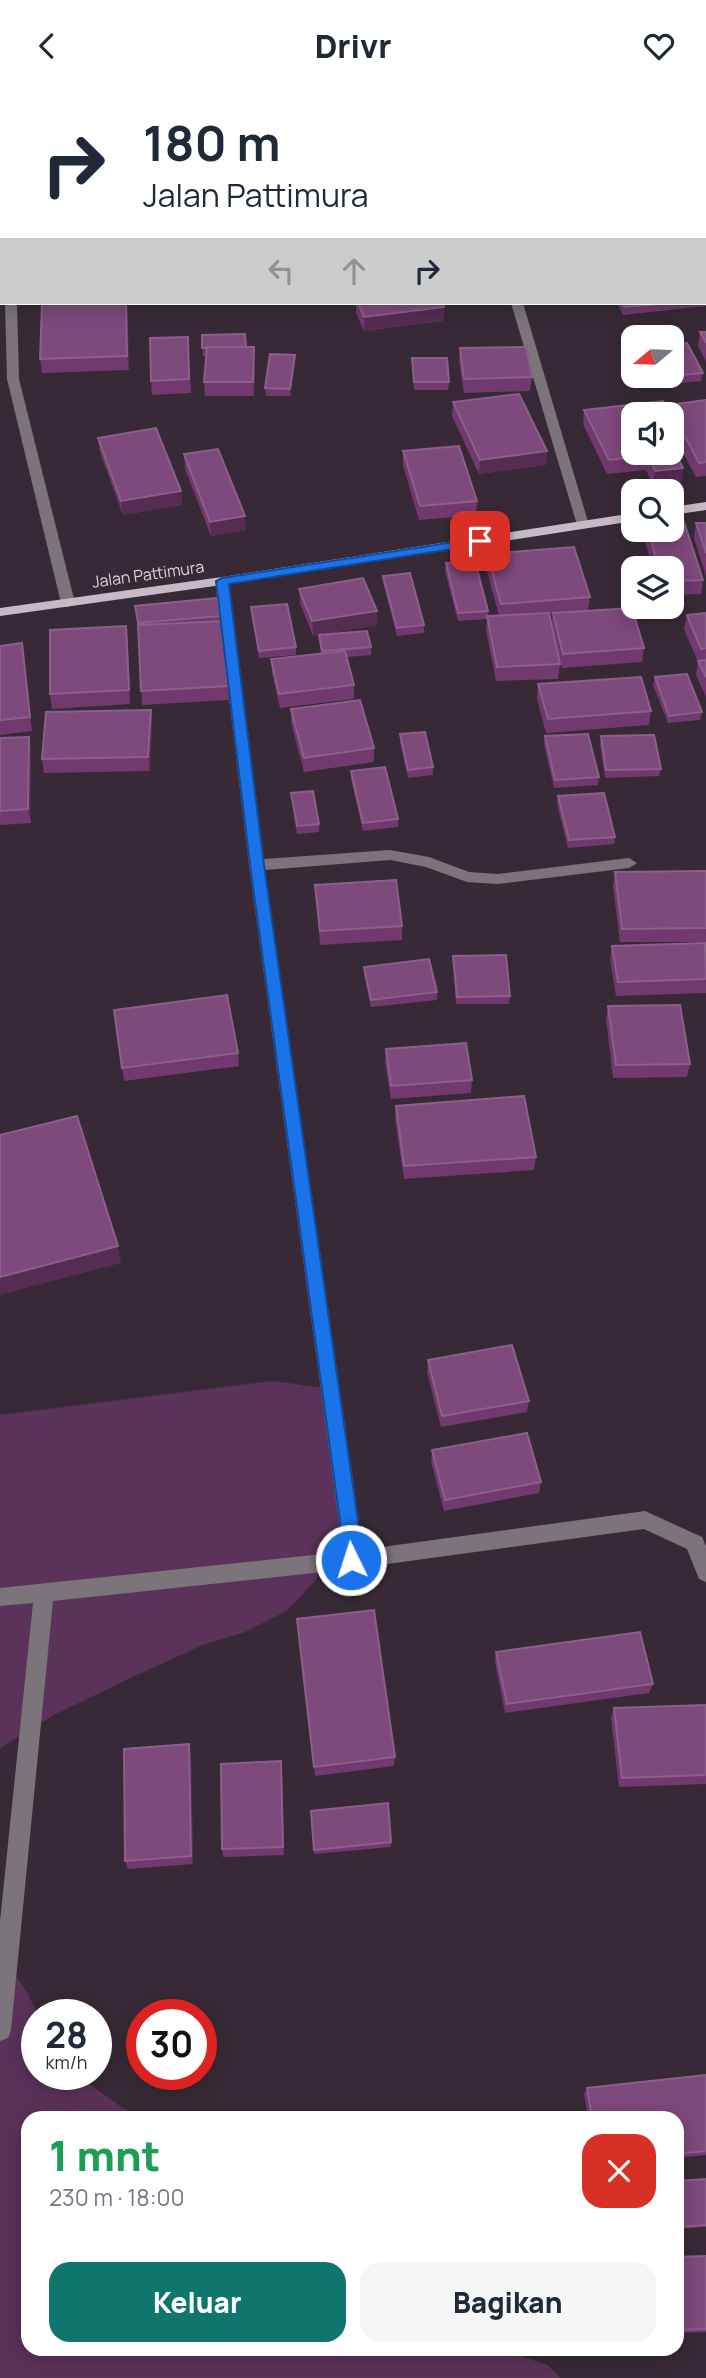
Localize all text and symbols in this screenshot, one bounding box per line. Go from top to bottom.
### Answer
text: Drivr [315,24,391,68]
icon: back [28,27,66,65]
icon: heart [640,27,678,65]
text: 180 m [143,109,281,176]
icon: right [28,119,119,210]
text: Jalan Pattimura [143,173,369,217]
icon: left [262,252,300,290]
icon: ahead [335,252,373,290]
icon: right [408,252,446,290]
north arrow [621,325,684,389]
map controls [621,325,684,619]
button: sound [621,402,684,465]
button: search [621,479,684,542]
pin [450,511,510,571]
icon: arrive [461,522,499,560]
street label: Jalan Pattimura [91,555,205,593]
button: layers [621,556,684,619]
position arrow [314,1523,388,1597]
speed limit sign: 30 [126,1999,217,2090]
text: 28 [45,2011,88,2059]
text: km/h [46,2050,87,2074]
text: 1 mnt [49,2126,160,2184]
button: close [582,2134,656,2208]
text: 230 m · 18:00 [49,2181,185,2213]
button: Keluar [49,2262,346,2342]
button: Bagikan [360,2262,656,2342]

